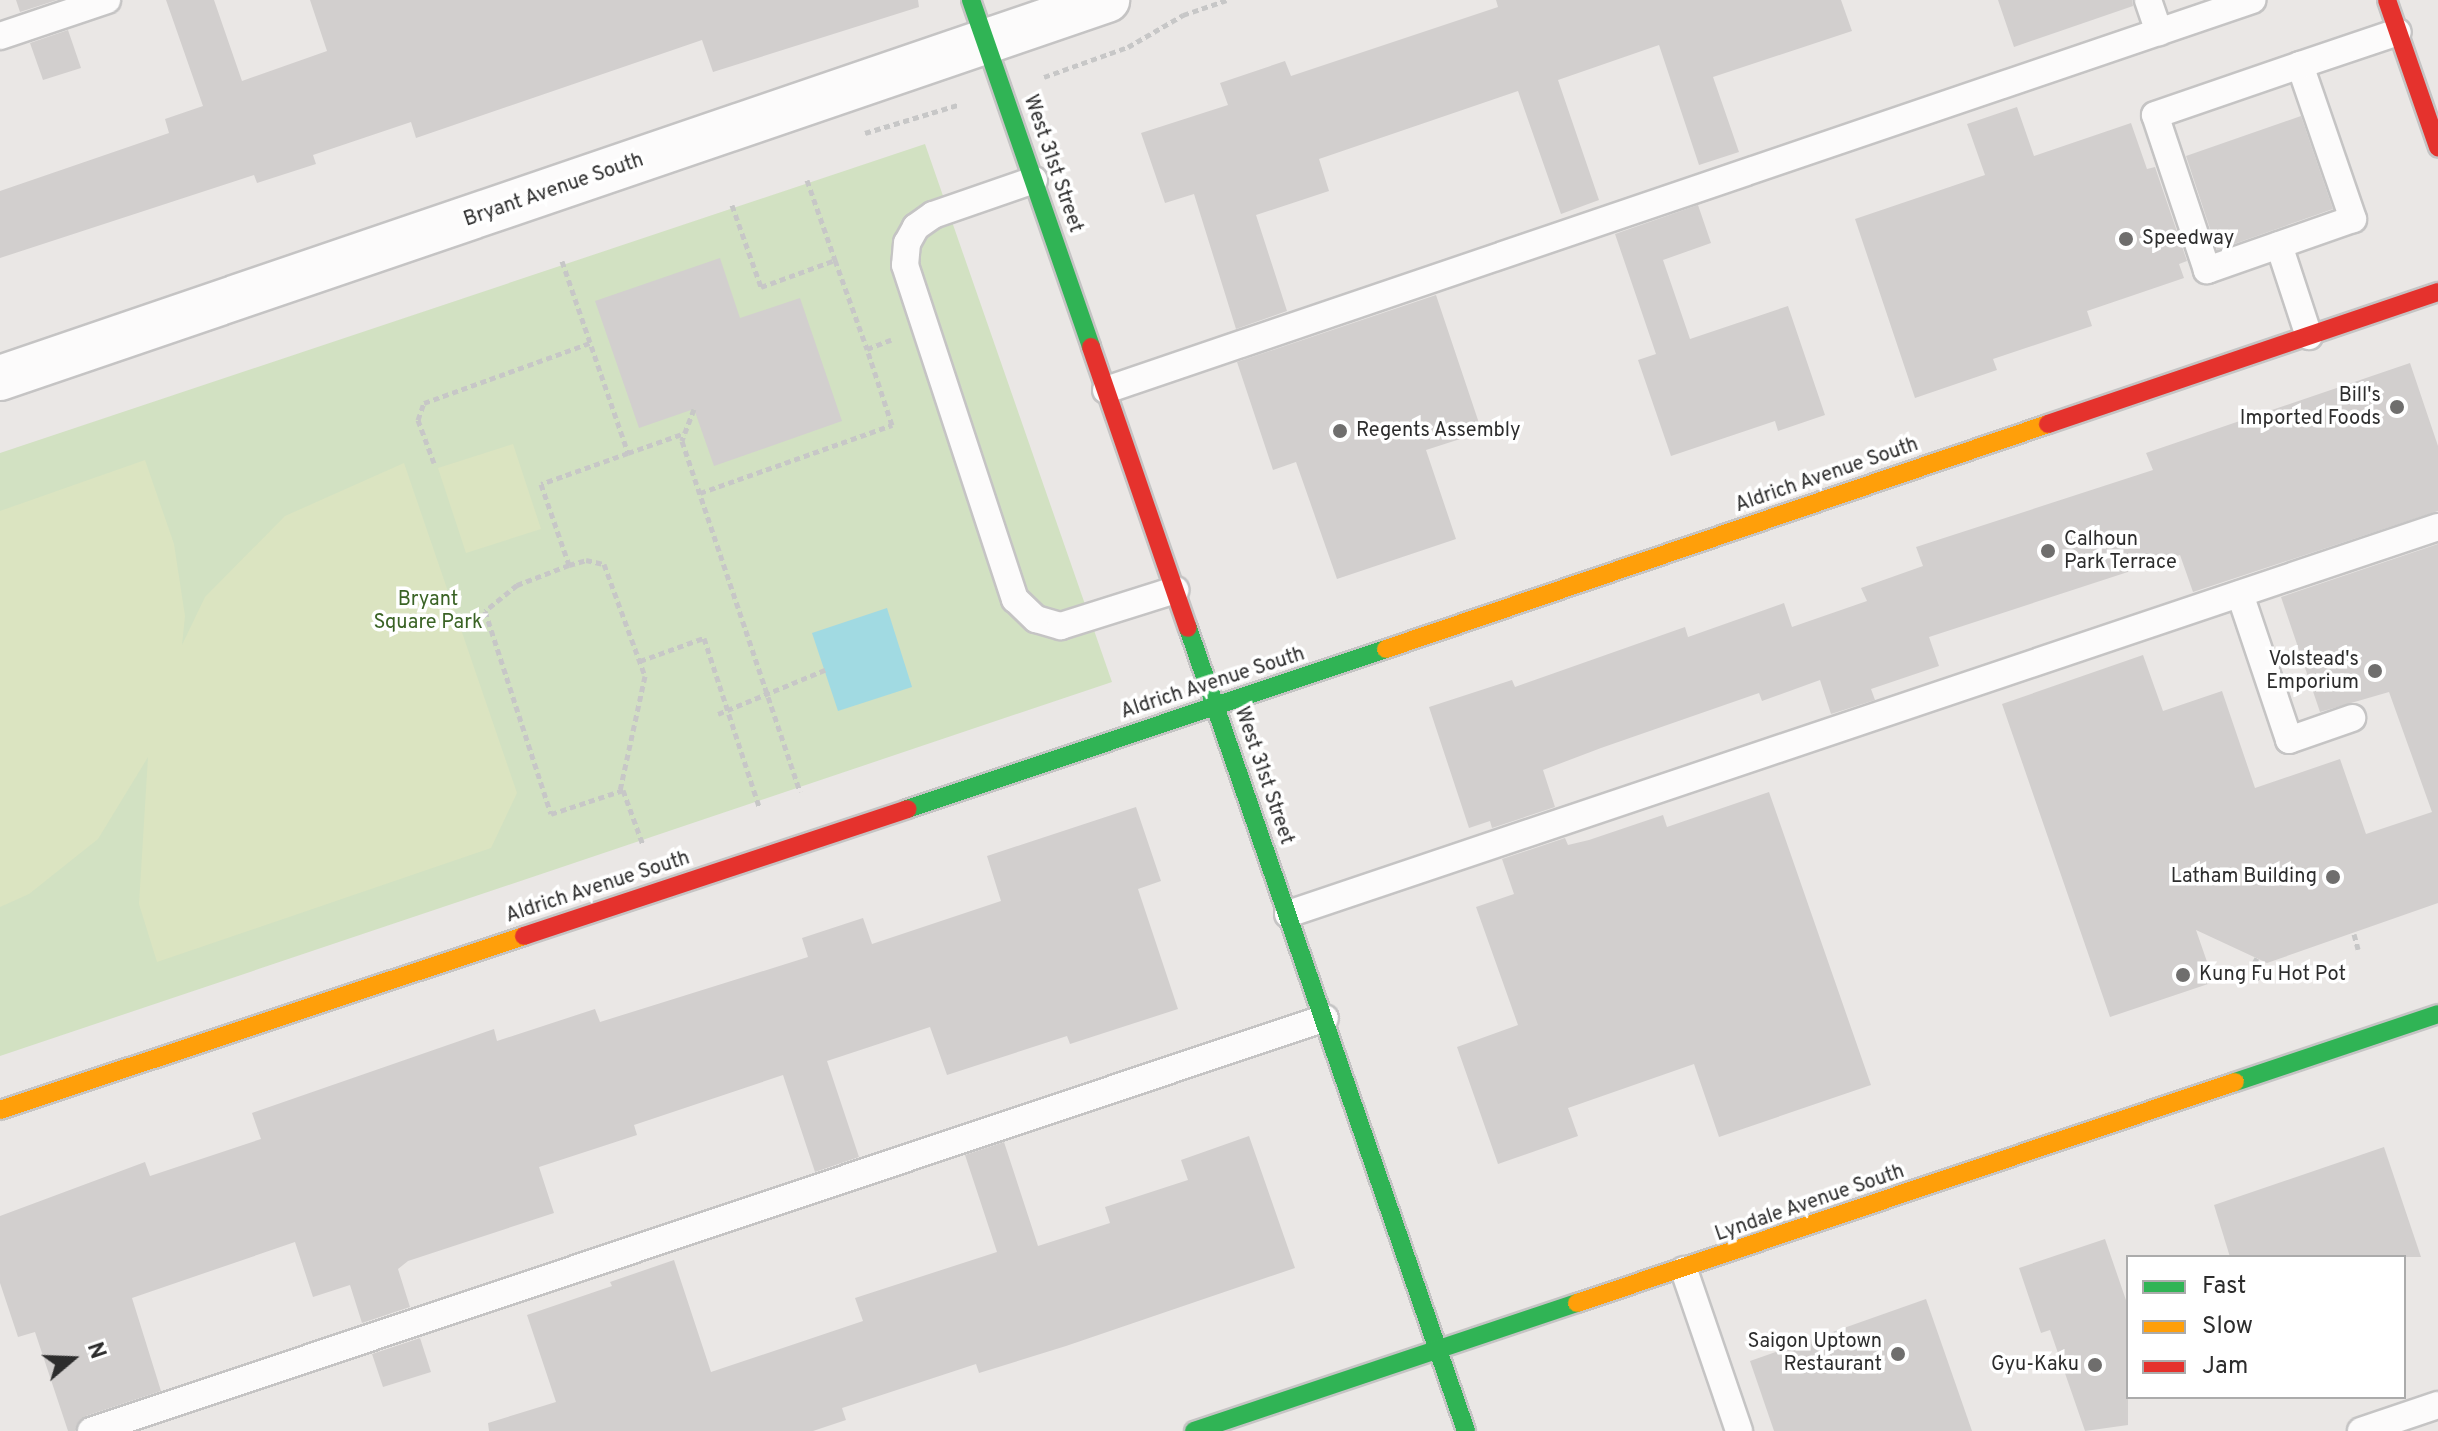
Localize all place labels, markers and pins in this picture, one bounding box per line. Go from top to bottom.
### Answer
place label: Speedway [2142,227,2234,251]
marker: Speedway [2117,230,2135,248]
place label: Bill's Imported Foods [2240,384,2381,431]
marker: Bill's Imported Foods [2388,398,2406,416]
place label: Regents Assembly [1356,419,1521,443]
marker: Regents Assembly [1331,422,1349,440]
place label: Calhoun Park Terrace [2064,528,2178,575]
marker: Calhoun Park Terrace [2039,542,2057,560]
place label: Volstead's Emporium [2266,648,2359,695]
marker: Volstead's Emporium [2366,662,2384,680]
place label: Latham Building [2171,865,2317,889]
marker: Latham Building [2324,868,2342,886]
place label: Kung Fu Hot Pot [2199,963,2346,987]
marker: Kung Fu Hot Pot [2174,966,2192,984]
place label: Saigon Uptown Restaurant [1747,1330,1882,1377]
marker: Saigon Uptown Restaurant [1889,1345,1907,1363]
place label: Gyu-Kaku [1991,1353,2079,1377]
marker: Gyu-Kaku [2086,1356,2104,1374]

